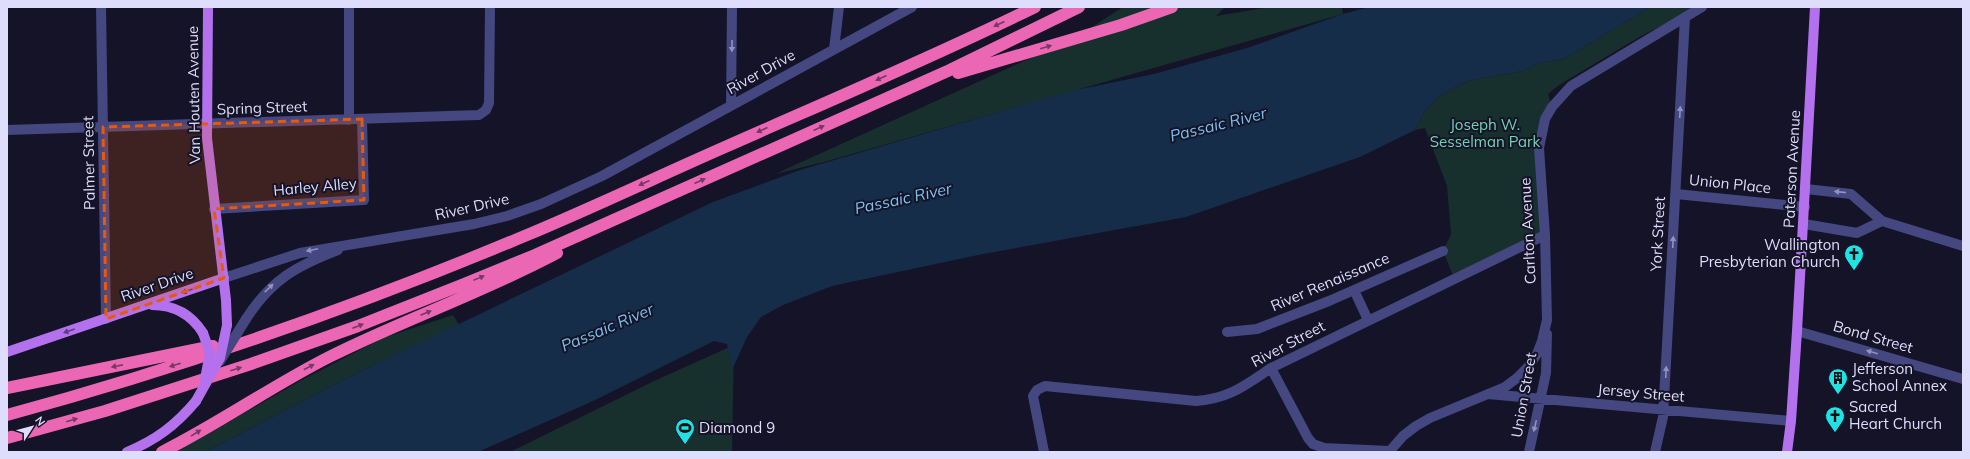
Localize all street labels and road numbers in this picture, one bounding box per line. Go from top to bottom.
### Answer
street label: Van Houten Avenue [183,26,204,164]
street label: River Drive [723,45,798,98]
street label: Spring Street [216,96,308,119]
street label: Paterson Avenue [1779,110,1804,228]
street label: Palmer Street [78,116,99,210]
street label: Union Place [1688,170,1772,197]
street label: Harley Alley [272,173,357,200]
street label: Carlton Avenue [1515,177,1540,285]
street label: River Drive [433,189,511,224]
street label: York Street [1646,196,1669,273]
street label: River Renaissance [1268,248,1392,315]
street label: River Drive [118,263,196,306]
street label: River Street [1248,316,1328,371]
street label: Bond Street [1831,316,1915,357]
street label: Union Street [1507,351,1540,439]
street label: Jersey Street [1597,379,1685,406]

